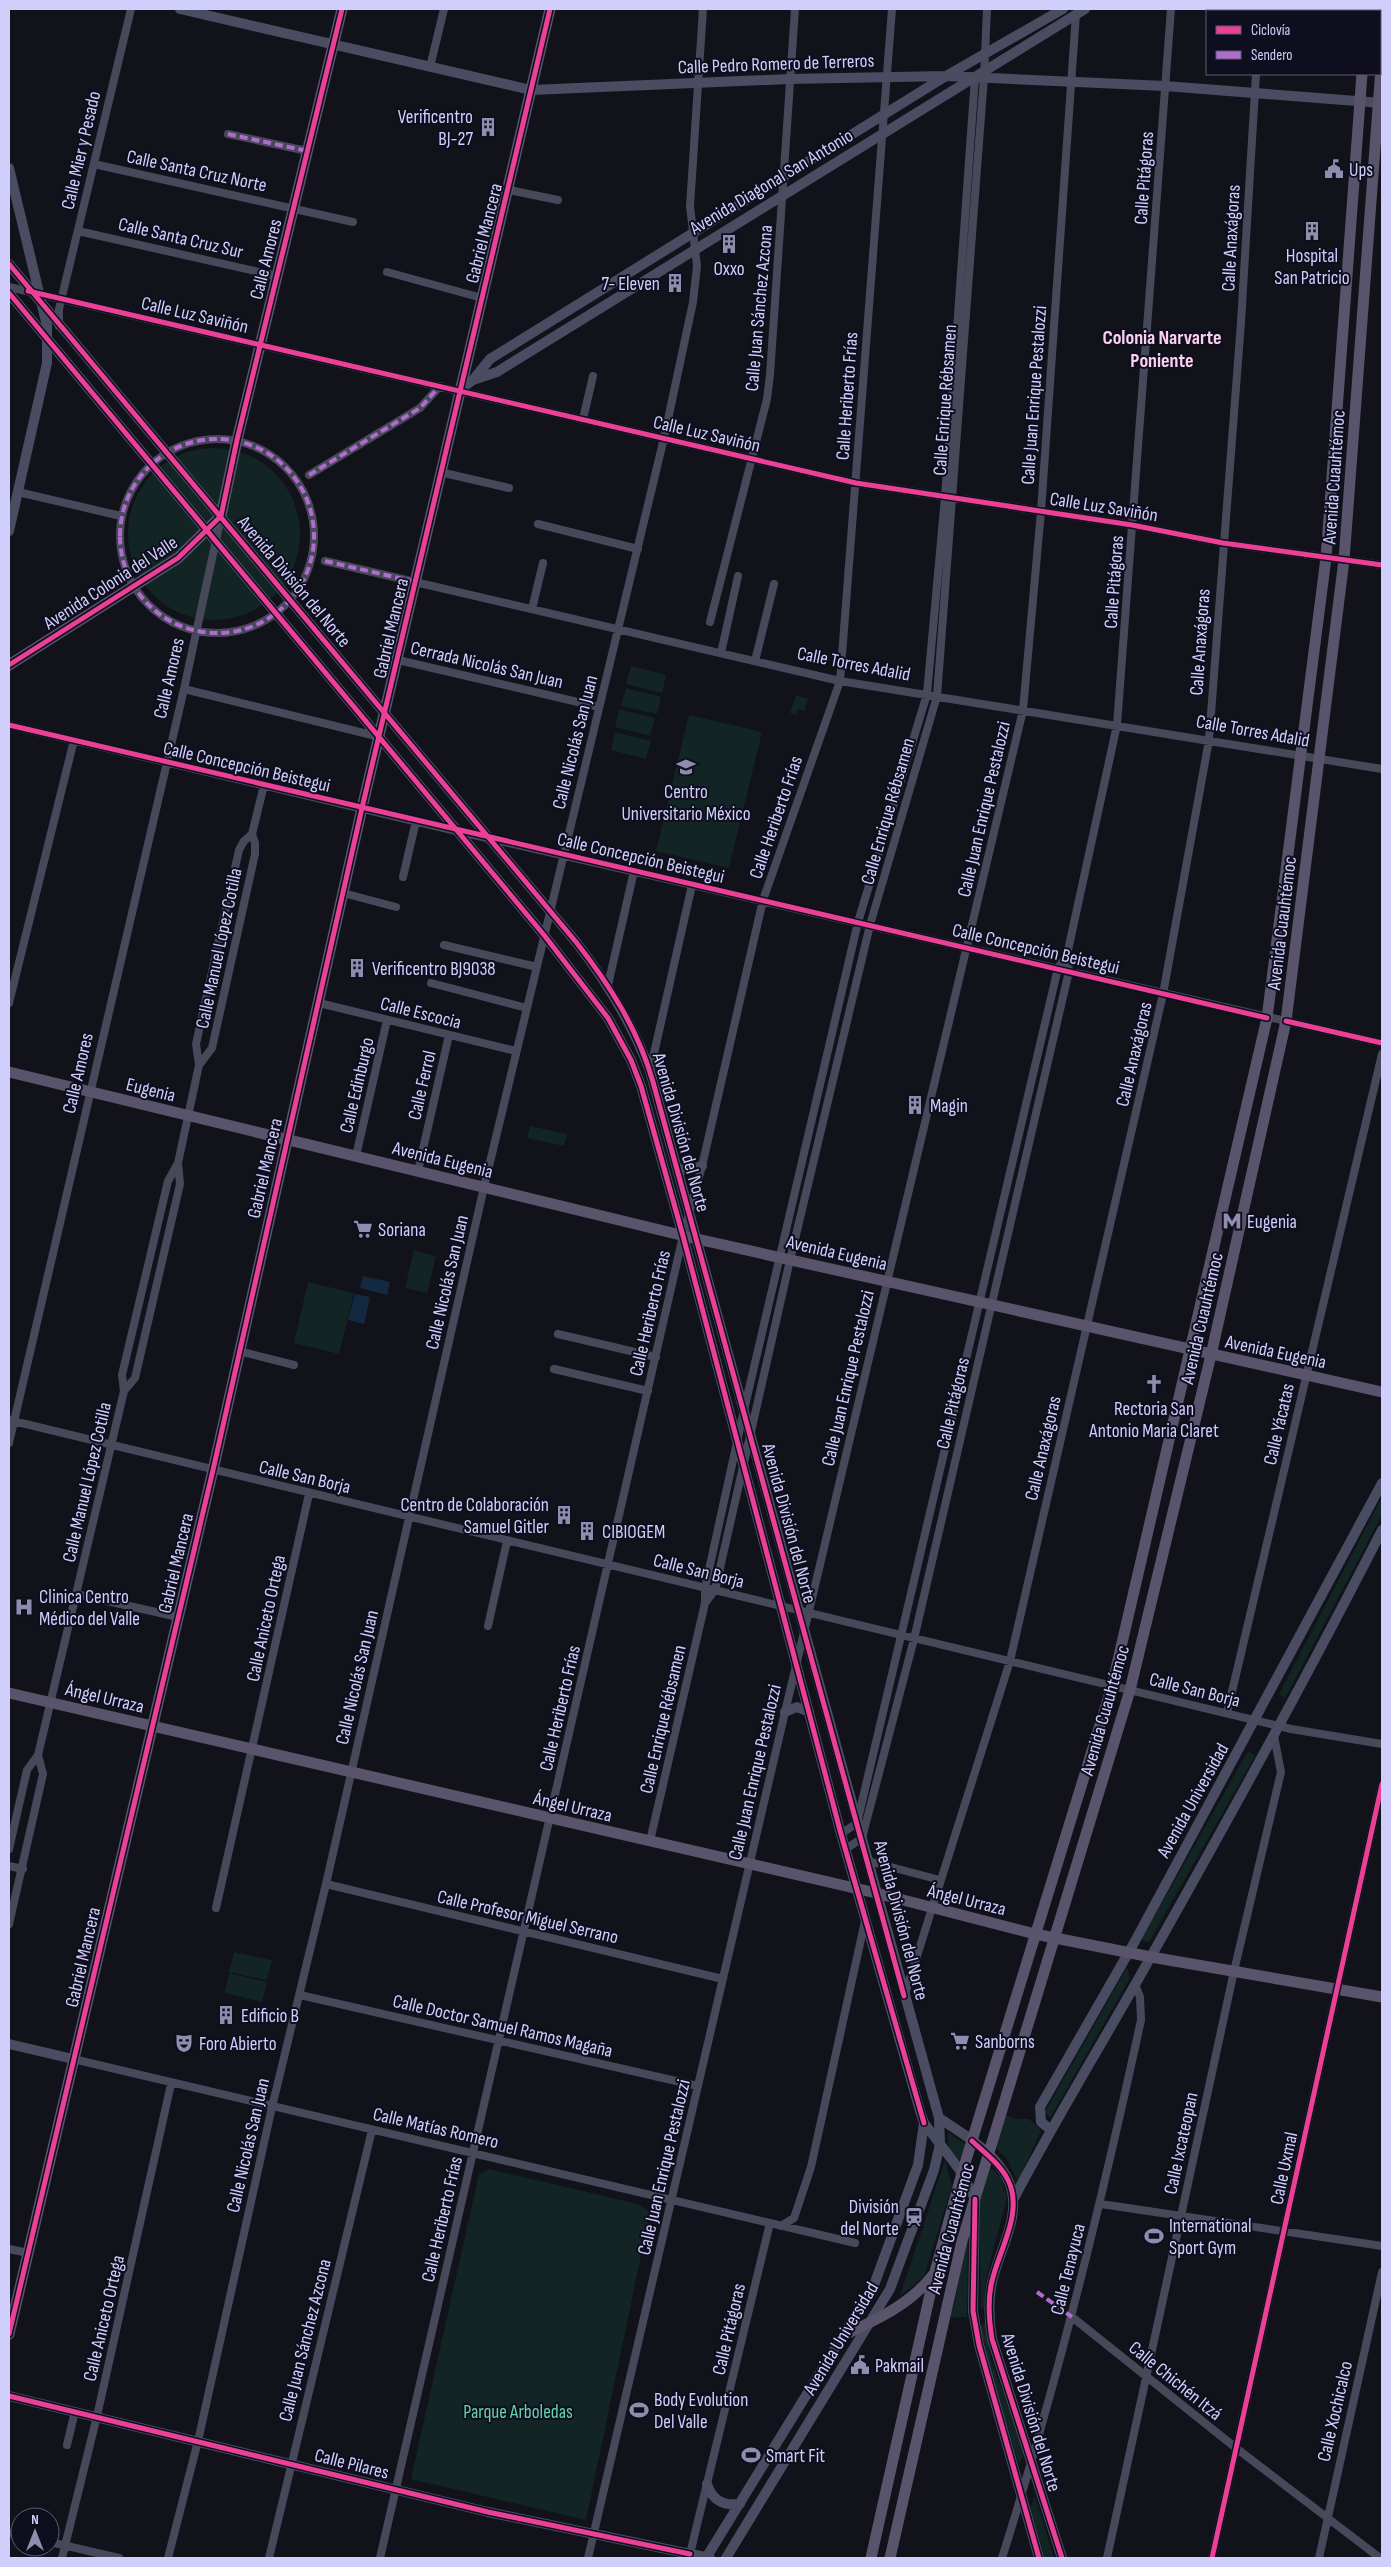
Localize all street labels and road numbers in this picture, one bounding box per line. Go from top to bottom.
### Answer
street label: Calle Pedro Romero de Terreros [677,50,875,79]
street label: Calle Mier y Pesado [57,89,106,212]
street label: Avenida Diagonal San Antonio [685,124,858,241]
street label: Calle Pitágoras [1130,131,1159,225]
street label: Calle Santa Cruz Norte [125,145,269,198]
street label: Gabriel Mancera [461,181,508,286]
street label: Calle Anaxágoras [1217,184,1246,292]
street label: Calle Santa Cruz Sur [116,213,246,264]
street label: Calle Amores [245,217,288,302]
street label: Calle Juan Sánchez Azcona [741,224,778,392]
street label: Calle Luz Saviñón [139,292,250,339]
street label: Calle Juan Enrique Pestalozzi [1017,305,1052,486]
street label: Calle Enrique Rébsamen [929,324,962,476]
street label: Calle Heriberto Frías [832,331,863,461]
street label: Avenida Cuauhtémoc [1318,409,1351,546]
street label: Calle Luz Saviñón [651,411,762,458]
street label: Calle Luz Saviñón [1048,488,1159,527]
street label: Avenida División del Norte [232,511,356,652]
street label: Avenida Colonia del Valle [39,531,182,636]
street label: Calle Pitágoras [1100,535,1129,629]
street label: Gabriel Mancera [369,576,414,681]
street label: Calle Anaxágoras [1185,588,1216,696]
street label: Calle Amores [149,636,190,721]
street label: Cerrada Nicolás San Juan [408,637,565,694]
street label: Calle Torres Adalid [795,642,912,687]
street label: Calle Nicolás San Juan [548,673,603,812]
street label: Calle Torres Adalid [1194,710,1311,753]
street label: Calle Juan Enrique Pestalozzi [953,719,1016,899]
street label: Calle Enrique Rébsamen [857,735,920,887]
street label: Calle Concepción Beistegui [161,737,333,798]
street label: Calle Heriberto Frías [745,753,808,882]
street label: Calle Concepción Beistegui [555,828,727,889]
street label: Avenida Cuauhtémoc [1263,855,1302,992]
street label: Calle Manuel López Cotilla [191,866,248,1031]
street label: Calle Concepción Beistegui [950,919,1122,980]
street label: Calle Escocia [378,992,463,1035]
street label: Calle Anaxágoras [1111,1000,1158,1109]
street label: Calle Amores [58,1031,99,1116]
street label: Calle Edinburgo [335,1035,380,1135]
street label: Calle Ferrol [403,1048,442,1122]
street label: Avenida División del Norte [647,1049,714,1215]
street label: Eugenia [124,1073,178,1108]
street label: Gabriel Mancera [243,1116,288,1221]
street label: Avenida Eugenia [389,1137,495,1184]
street label: Calle Nicolás San Juan [421,1213,474,1352]
street label: Avenida Eugenia [783,1230,889,1276]
street label: Calle Heriberto Frías [625,1248,676,1378]
street label: Avenida Cuauhtémoc [1176,1250,1229,1387]
street label: Calle Juan Enrique Pestalozzi [817,1288,880,1468]
street label: Avenida Eugenia [1222,1330,1328,1374]
street label: Calle Pitágoras [932,1355,975,1451]
street label: Calle Yácatas [1259,1381,1300,1467]
street label: Calle Anaxágoras [1020,1394,1067,1503]
street label: Calle Manuel López Cotilla [58,1400,117,1565]
street label: Avenida División del Norte [756,1440,821,1606]
street label: Calle San Borja [257,1456,353,1499]
street label: Gabriel Mancera [154,1511,199,1616]
street label: Calle San Borja [651,1549,747,1594]
street label: Calle Aniceto Ortega [242,1553,291,1684]
street label: Calle Nicolás San Juan [331,1608,384,1747]
street label: Calle Heriberto Frías [535,1643,586,1773]
street label: Calle Enrique Rébsamen [635,1643,692,1796]
street label: Avenida Cuauhtémoc [1076,1643,1135,1779]
street label: Calle San Borja [1147,1668,1243,1713]
street label: Ángel Urraza [62,1678,146,1719]
street label: Calle Juan Enrique Pestalozzi [724,1682,787,1862]
street label: Avenida Universidad [1152,1739,1234,1863]
street label: Ángel Urraza [530,1787,614,1828]
street label: Avenida División del Norte [868,1837,933,2003]
street label: Ángel Urraza [924,1879,1008,1921]
street label: Calle Profesor Miguel Serrano [435,1885,620,1949]
street label: Gabriel Mancera [61,1905,106,2010]
street label: Calle Doctor Samuel Ramos Magaña [391,1990,615,2063]
street label: Calle Nicolás San Juan [222,2076,275,2215]
street label: Calle Juan Enrique Pestalozzi [633,2077,696,2257]
street label: Calle Ixcateopan [1159,2090,1203,2196]
street label: Calle Matías Romero [371,2103,501,2154]
street label: Calle Uxmal [1266,2130,1303,2207]
street label: Calle Heriberto Frías [417,2154,468,2284]
street label: Avenida Cuauhtémoc [923,2161,980,2297]
street label: Calle Tenayuca [1046,2221,1091,2317]
street label: Calle Aniceto Ortega [79,2253,130,2384]
street label: Calle Juan Sánchez Azcona [274,2257,337,2424]
street label: Avenida Universidad [798,2278,884,2400]
street label: Calle Pitágoras [708,2281,751,2377]
street label: Avenida División del Norte [995,2329,1066,2494]
street label: Calle Chichén Itzá [1124,2337,1226,2426]
street label: Calle Xochicalco [1313,2359,1358,2464]
street label: Calle Pilares [312,2444,391,2485]

